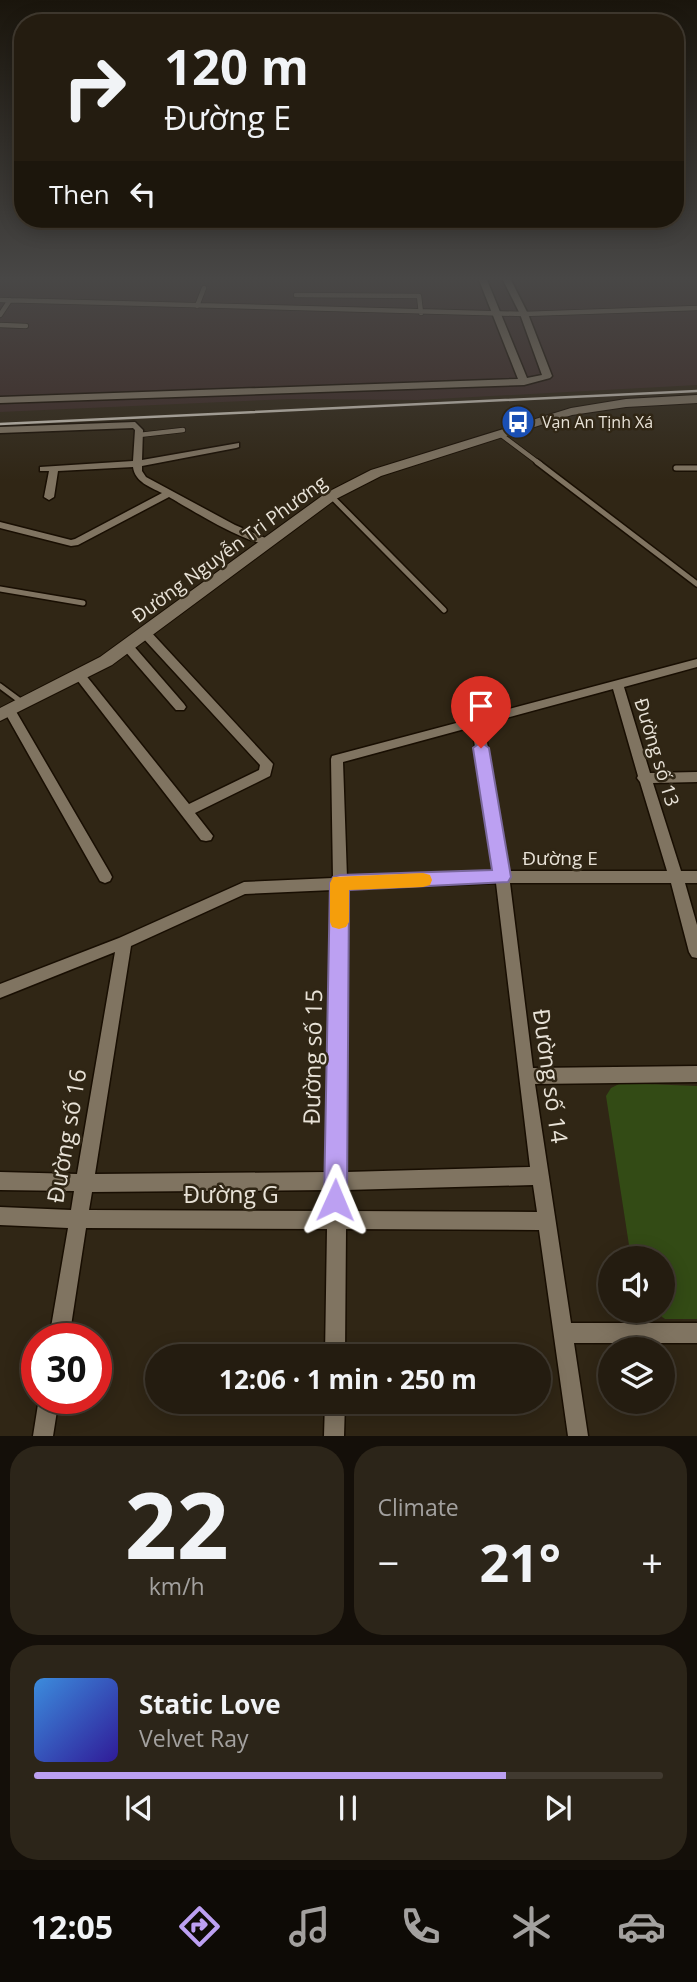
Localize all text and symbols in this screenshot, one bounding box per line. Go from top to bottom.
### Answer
text: 120 m [164,33,309,99]
icon: right [49,42,140,133]
text: Đường E [164,96,291,139]
icon: left [124,175,162,213]
text: Then [49,176,110,212]
bus stop icon: Vạn An Tịnh Xá [499,403,537,441]
place label: Vạn An Tịnh Xá [542,411,653,433]
street label: Đường Nguyễn Tri Phương [126,469,332,629]
pin [451,676,511,748]
icon: arrive [462,687,500,725]
street label: Đường số 13 [628,695,686,809]
street label: Đường E [522,845,598,871]
street label: Đường số 15 [295,989,329,1125]
street label: Đường số 14 [526,1006,576,1145]
street label: Đường số 16 [38,1066,94,1205]
position arrow [298,1163,372,1237]
street label: Đường G [183,1178,279,1210]
map controls [598,1246,675,1414]
button: sound [598,1246,675,1323]
speed limit sign: 30 [21,1323,112,1414]
button: layers [598,1337,675,1414]
text: 12:06 · 1 min · 250 m [219,1361,477,1397]
text: 22 [125,1462,229,1586]
text: Climate [378,1491,459,1523]
text: 21° [479,1526,561,1597]
text: − [378,1536,399,1588]
text: + [641,1536,663,1588]
text: km/h [149,1570,205,1602]
text: Static Love [139,1686,281,1722]
text: Velvet Ray [139,1722,249,1754]
icon: previous [120,1789,158,1827]
icon: pause [329,1789,367,1827]
icon: next [539,1789,577,1827]
icon: directions [175,1902,224,1951]
icon: music [285,1902,334,1951]
icon: phone [396,1902,445,1951]
icon: climate [507,1902,556,1951]
icon: car [617,1902,666,1951]
text: 12:05 [31,1905,113,1948]

